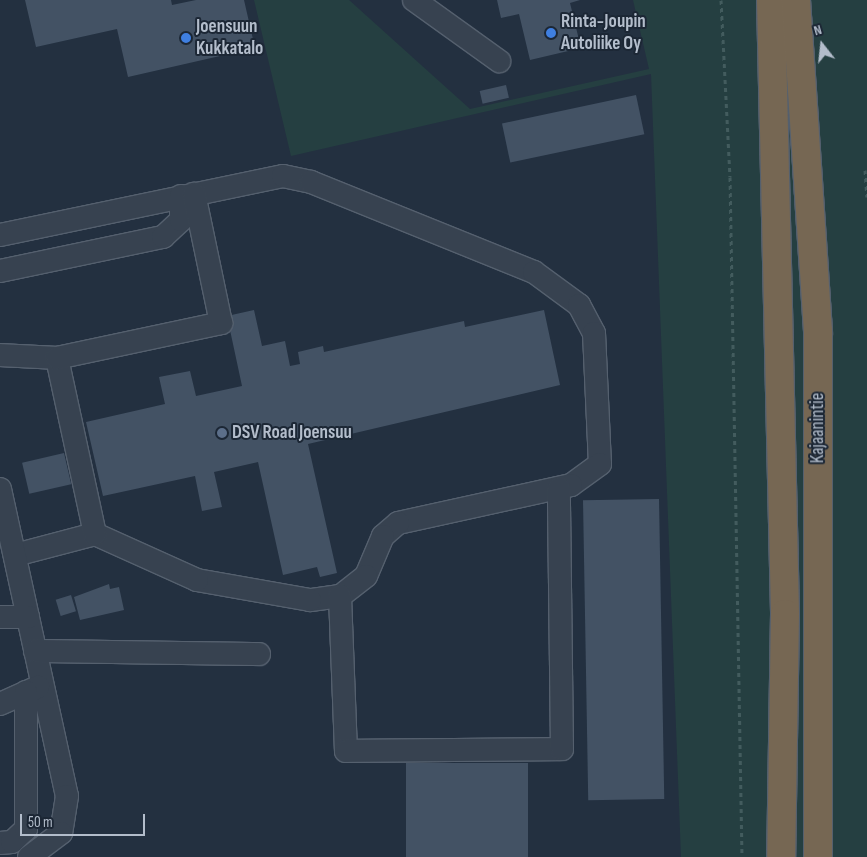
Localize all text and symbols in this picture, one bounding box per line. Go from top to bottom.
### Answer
place label: Rinta-Joupin Autoliike Oy [561,11,646,55]
place label: Joensuun Kukkatalo [196,16,263,60]
north arrow [797,20,847,70]
text: N [812,21,824,39]
marker: Rinta-Joupin Autoliike Oy [545,27,557,39]
marker: Joensuun Kukkatalo [180,32,192,44]
street label: Kajaanintie [807,393,829,463]
place label: DSV Road Joensuu [232,422,352,444]
marker: DSV Road Joensuu [216,427,228,439]
scale bar [22,804,148,836]
text: 50 m [28,813,53,832]

